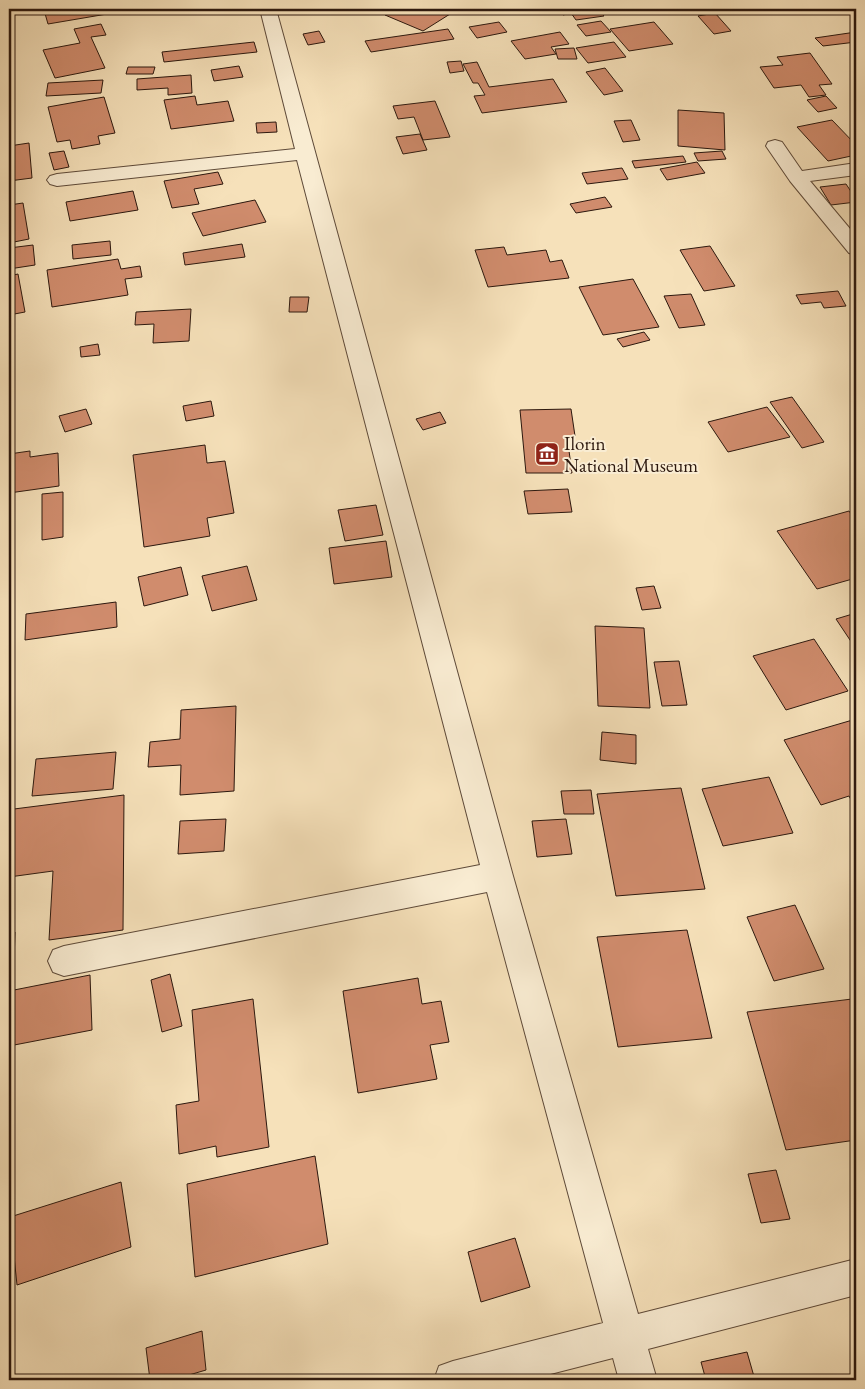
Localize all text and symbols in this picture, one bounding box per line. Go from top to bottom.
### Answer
place label: Ilorin National Museum [564,431,698,478]
museum icon: Ilorin National Museum [534,441,560,467]

